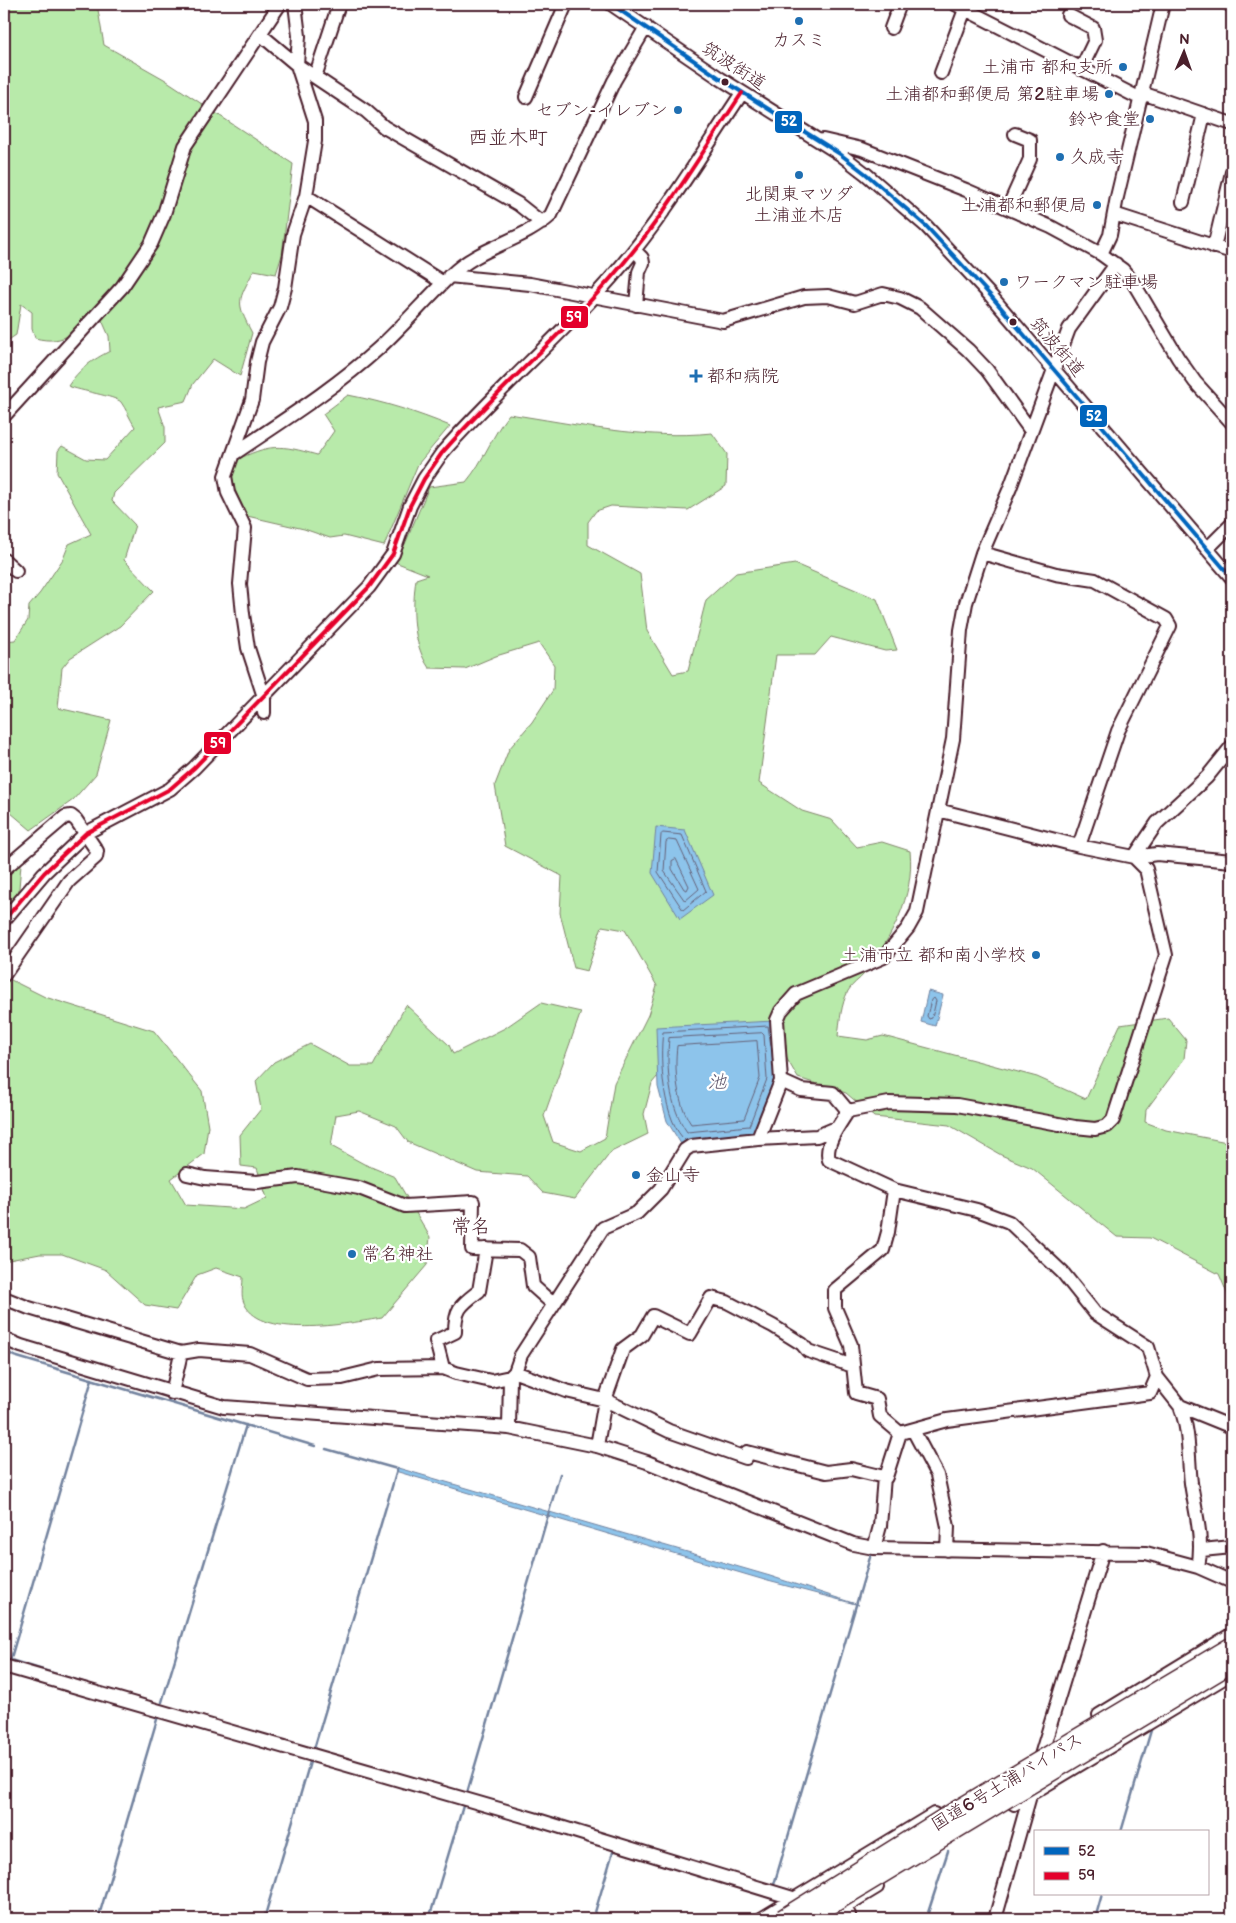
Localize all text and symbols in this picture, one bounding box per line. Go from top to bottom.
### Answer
marker: カスミ [793,15,805,27]
north arrow [1158,28,1208,78]
place label: カスミ [772,30,826,51]
text: N [1179,31,1190,48]
street label: 筑波街道 [698,38,770,94]
place label: 土浦市 都和支所 [982,57,1113,78]
marker: 土浦市 都和支所 [1117,61,1129,73]
unlabelled marker [720,77,730,87]
place label: 土浦都和郵便局 第2駐車場 [886,84,1099,105]
marker: 土浦都和郵便局 第2駐車場 [1103,88,1115,100]
place label: セブン-イレブン [535,100,668,121]
marker: セブン-イレブン [672,104,684,116]
place label: 鈴や食堂 [1068,109,1140,130]
line badge: 52 [774,110,803,134]
text: 52 [781,113,798,130]
marker: 鈴や食堂 [1144,113,1156,125]
district label: 西並木町 [468,126,548,150]
place label: 久成寺 [1070,147,1124,168]
marker: 久成寺 [1054,151,1066,163]
marker: 北関東マツダ 土浦並木店 [793,169,805,181]
place label: 北関東マツダ 土浦並木店 [745,184,853,226]
place label: 土浦都和郵便局 [961,195,1087,216]
marker: 土浦都和郵便局 [1091,199,1103,211]
place label: ワークマン駐車場 [1014,272,1158,293]
marker: ワークマン駐車場 [998,276,1010,288]
line badge: 59 [560,305,589,329]
text: 59 [566,309,582,326]
street label: 筑波街道 [1025,313,1089,381]
unlabelled marker [1008,317,1018,327]
place label: 都和病院 [707,366,779,387]
marker: 都和病院 [689,369,703,383]
line badge: 52 [1079,404,1108,428]
text: 52 [1086,408,1103,425]
line badge: 59 [203,731,232,755]
text: 59 [210,735,226,752]
place label: 土浦市立 都和南小学校 [841,945,1026,966]
marker: 土浦市立 都和南小学校 [1030,949,1042,961]
water label: 池 [707,1071,727,1094]
place label: 金山寺 [646,1165,700,1186]
marker: 金山寺 [630,1169,642,1181]
district label: 常名 [451,1215,491,1239]
place label: 常名神社 [362,1244,434,1265]
marker: 常名神社 [346,1248,358,1260]
street label: 国道6号土浦バイパス [928,1729,1086,1835]
legend [1034,1830,1208,1896]
text: 52 [1078,1842,1096,1861]
text: 59 [1078,1866,1095,1885]

